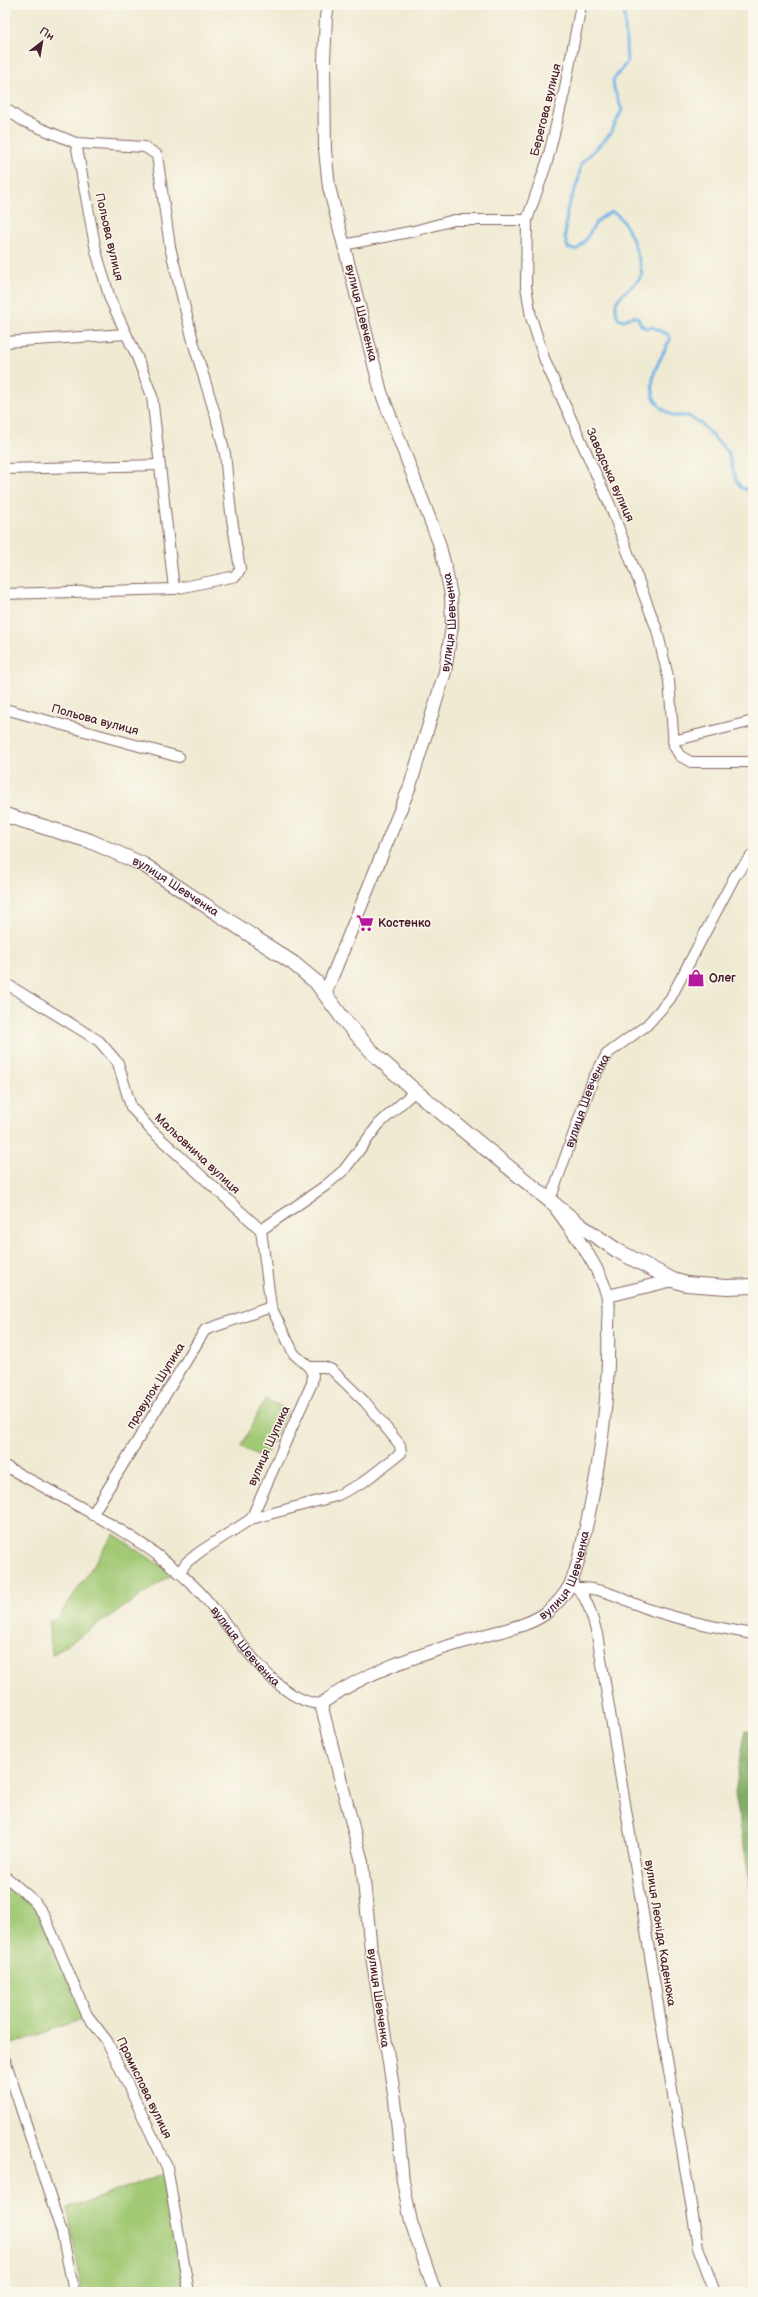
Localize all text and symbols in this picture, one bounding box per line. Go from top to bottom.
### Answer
north arrow [22,22,62,62]
text: Пн [37,25,57,43]
street label: Берегова вулиця [527,62,565,158]
street label: Польова вулиця [92,192,126,283]
street label: вулиця Шевченка [342,263,380,363]
street label: Заводська вулиця [583,426,638,524]
street label: вулиця Шевченка [438,572,460,673]
street label: Польова вулиця [50,701,141,739]
street label: вулиця Шевченка [130,853,222,920]
supermarket icon: Костенко [355,913,375,933]
place label: Костенко [378,916,431,931]
shop icon: Олег [686,968,706,988]
place label: Олег [709,971,736,986]
street label: вулиця Шевченка [562,1051,613,1150]
street label: Мальовнича вулиця [151,1110,243,1198]
street label: провулок Шупика [124,1340,188,1432]
street label: вулиця Шупика [245,1404,293,1488]
street label: вулиця Шевченка [536,1529,592,1623]
street label: вулиця Шевченка [207,1603,283,1690]
street label: вулиця Леоніда Каденюка [641,1859,679,2007]
street label: вулиця Шевченка [364,1948,392,2048]
street label: Промислова вулиця [113,2035,175,2142]

